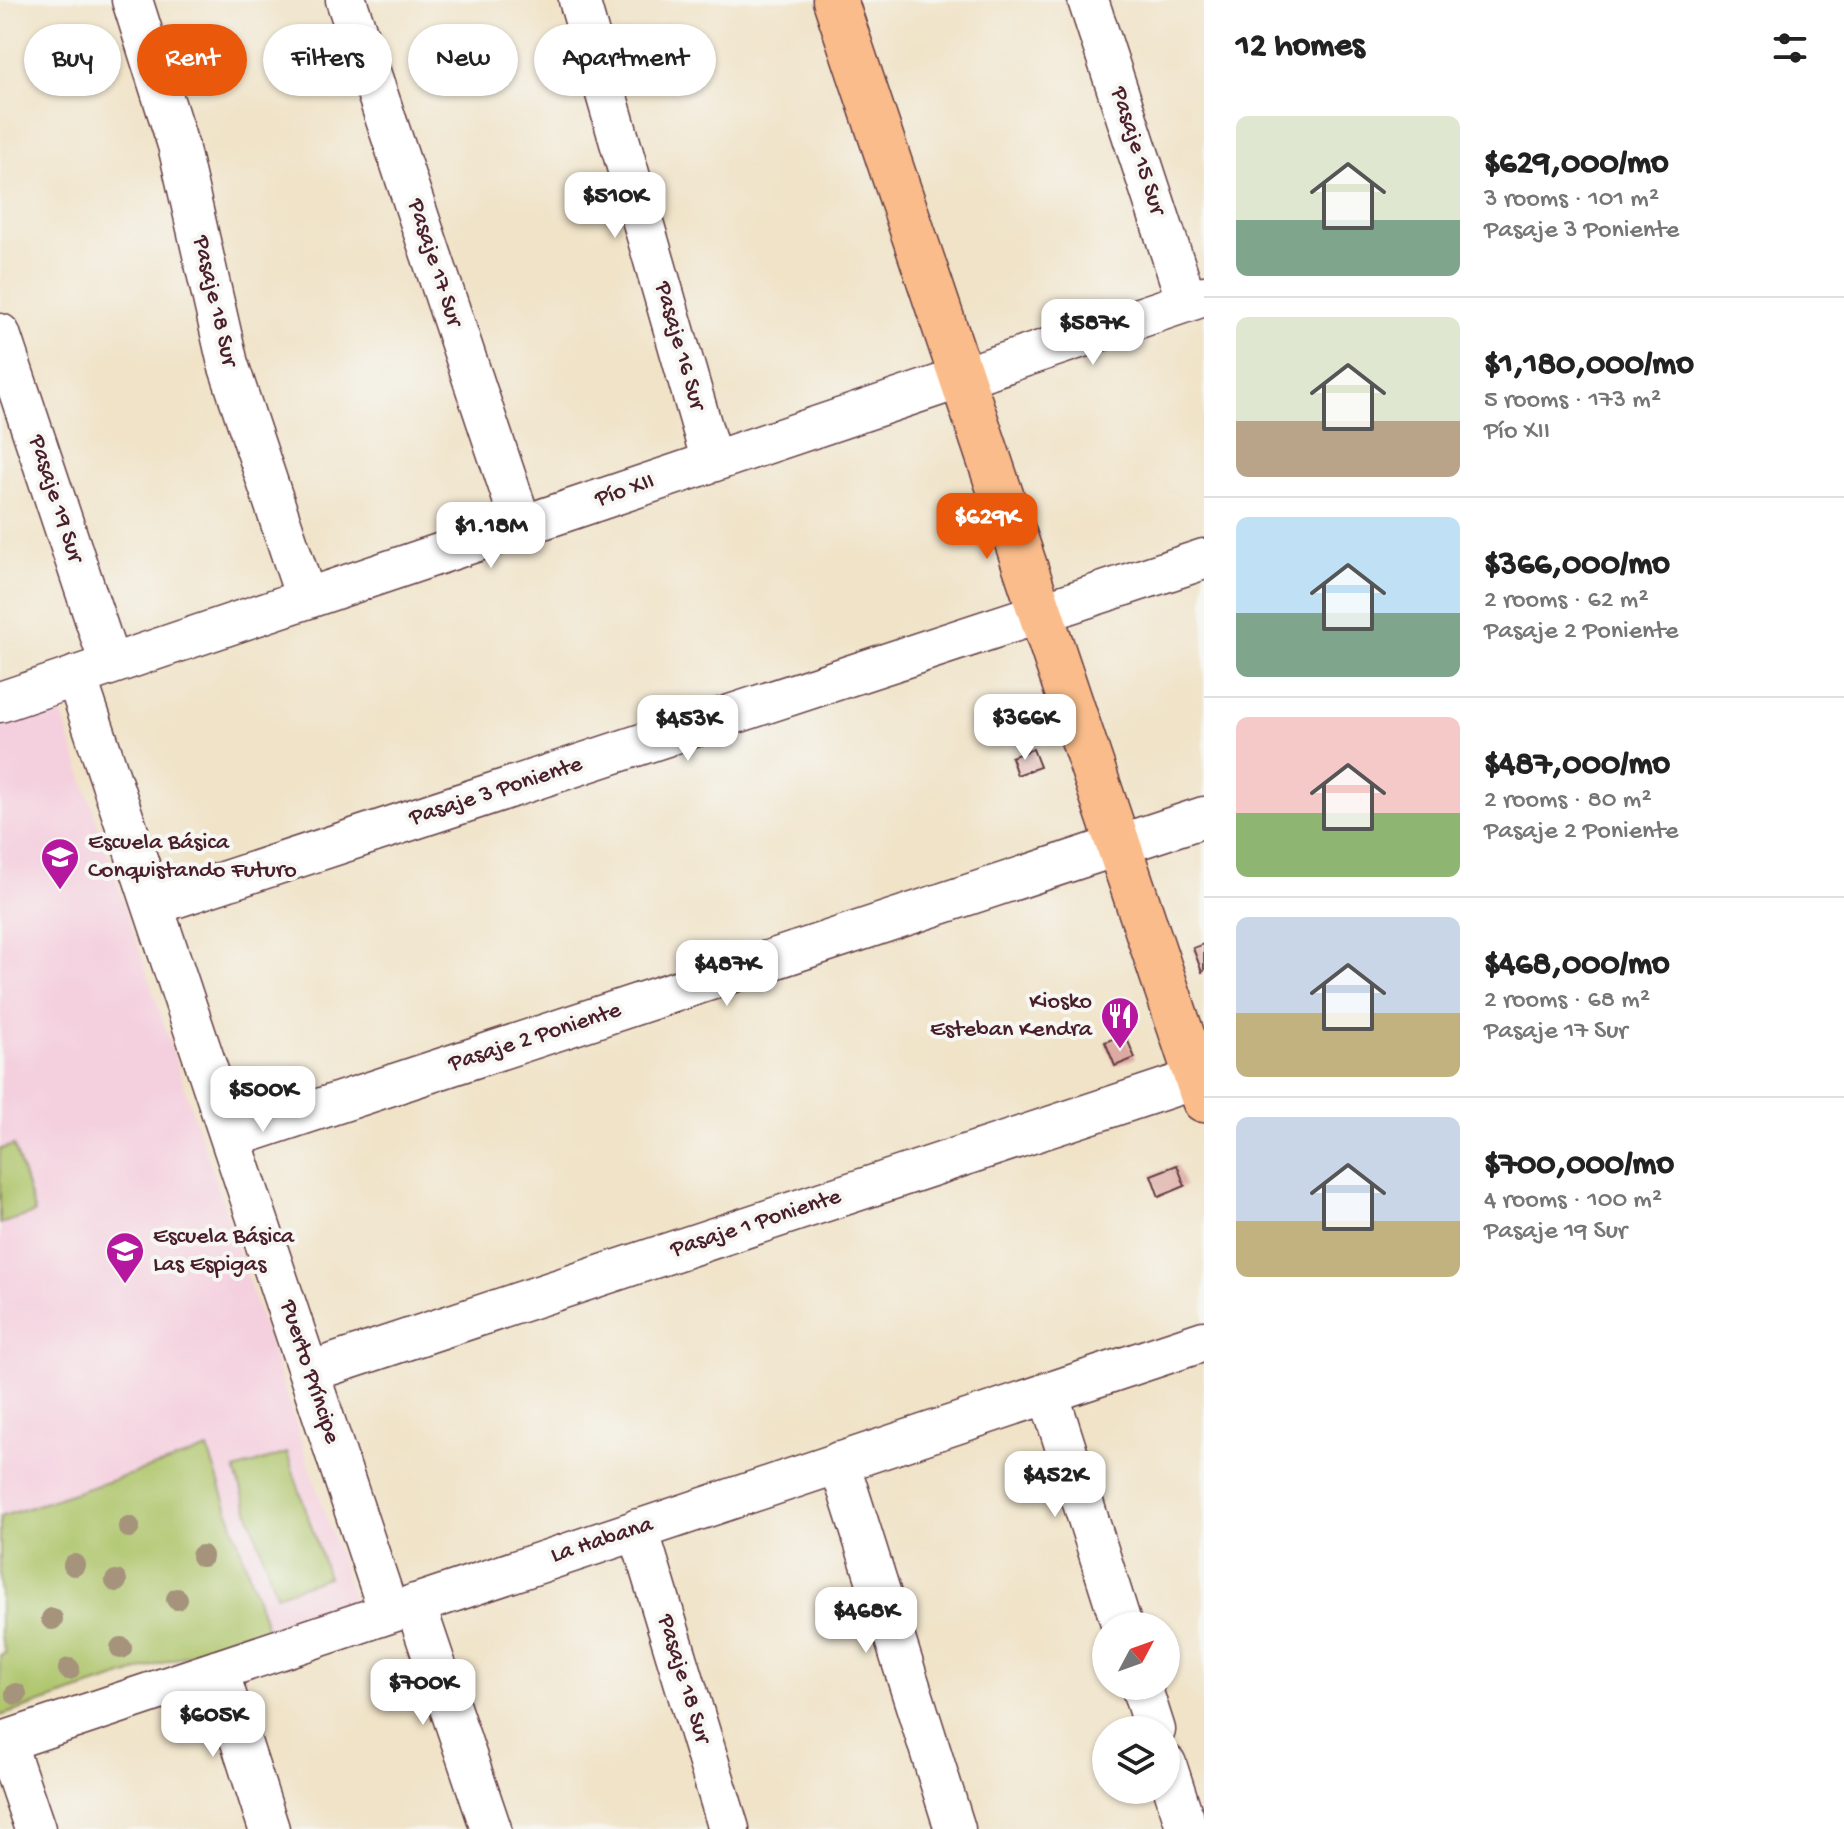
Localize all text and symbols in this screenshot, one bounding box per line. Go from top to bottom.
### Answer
chip: Buy [24,24,121,96]
chip: Rent [137,24,247,96]
chip: Filters [263,24,392,96]
chip: New [408,24,518,96]
chip: Apartment [534,24,716,96]
icon: filters [1768,26,1812,70]
text: 12 homes [1236,28,1365,68]
street label: Pasaje 15 Sur [1102,82,1172,221]
text: $629,000/mo [1484,145,1669,185]
icon: home [1300,148,1396,244]
pin: $510K [559,172,671,240]
text: $510K [583,182,647,213]
text: 3 rooms · 101 m² [1484,185,1659,216]
street label: Pasaje 17 Sur [399,195,469,333]
text: Pasaje 3 Poniente [1484,216,1679,247]
street label: Pasaje 18 Sur [185,232,244,372]
street label: Pasaje 16 Sur [647,277,712,416]
pin: $587K [1037,299,1149,367]
text: $587K [1059,309,1127,340]
text: $1,180,000/mo [1484,346,1694,386]
icon: home [1300,349,1396,445]
text: 5 rooms · 173 m² [1484,386,1661,417]
text: Pío XII [1484,417,1550,448]
street label: Pasaje 19 Sur [20,431,90,569]
street label: Pío XII [591,467,658,515]
pin: $629K [931,493,1043,561]
pin: $1.18M [426,502,556,570]
text: $629K [955,503,1019,534]
text: $1.18M [454,512,528,543]
text: $366,000/mo [1484,546,1670,586]
icon: home [1300,549,1396,645]
text: 2 rooms · 62 m² [1484,586,1648,617]
text: Pasaje 2 Poniente [1484,617,1678,648]
pin: $366K [969,694,1081,762]
pin: $453K [632,695,744,763]
text: $366K [992,704,1058,735]
text: $453K [655,705,721,736]
text: $487,000/mo [1484,746,1670,786]
icon: home [1300,749,1396,845]
street label: Pasaje 3 Poniente [405,750,587,834]
text: 2 rooms · 80 m² [1484,786,1652,817]
text: Pasaje 2 Poniente [1484,817,1678,848]
place label: Escuela Básica Conquistando Futuro [88,829,297,886]
school or university icon: Escuela Básica Conquistando Futuro [39,836,81,891]
pin: $487K [671,940,783,1008]
text: $468,000/mo [1484,946,1670,986]
icon: home [1300,949,1396,1045]
text: $487K [694,950,760,981]
text: 2 rooms · 68 m² [1484,986,1650,1017]
place label: Kiosko Esteban Kendra [930,988,1093,1045]
restaurant icon: Kiosko Esteban Kendra [1099,995,1141,1050]
street label: Pasaje 2 Poniente [444,996,625,1080]
text: Pasaje 17 Sur [1484,1017,1628,1048]
pin: $500K [207,1066,319,1134]
text: $500K [228,1076,298,1107]
text: $700,000/mo [1484,1146,1674,1186]
icon: home [1300,1149,1396,1245]
street label: Pasaje 1 Poniente [666,1183,845,1266]
text: 4 rooms · 100 m² [1484,1186,1662,1217]
text: Pasaje 19 Sur [1484,1217,1627,1248]
place label: Escuela Básica Las Espigas [153,1223,295,1280]
school or university icon: Escuela Básica Las Espigas [104,1230,146,1285]
street label: Puerto Príncipe [272,1296,346,1448]
pin: $452K [999,1451,1111,1519]
text: $452K [1023,1461,1087,1492]
street label: La Habana [547,1511,657,1571]
pin: $468K [810,1587,922,1655]
text: $468K [833,1597,899,1628]
street label: Pasaje 18 Sur [649,1610,717,1749]
north arrow [1092,1612,1180,1700]
map controls [1092,1612,1180,1804]
pin: $700K [367,1659,479,1727]
text: $700K [388,1669,458,1700]
pin: $605K [157,1691,269,1759]
text: $605K [179,1701,247,1732]
button: layers [1092,1716,1180,1804]

